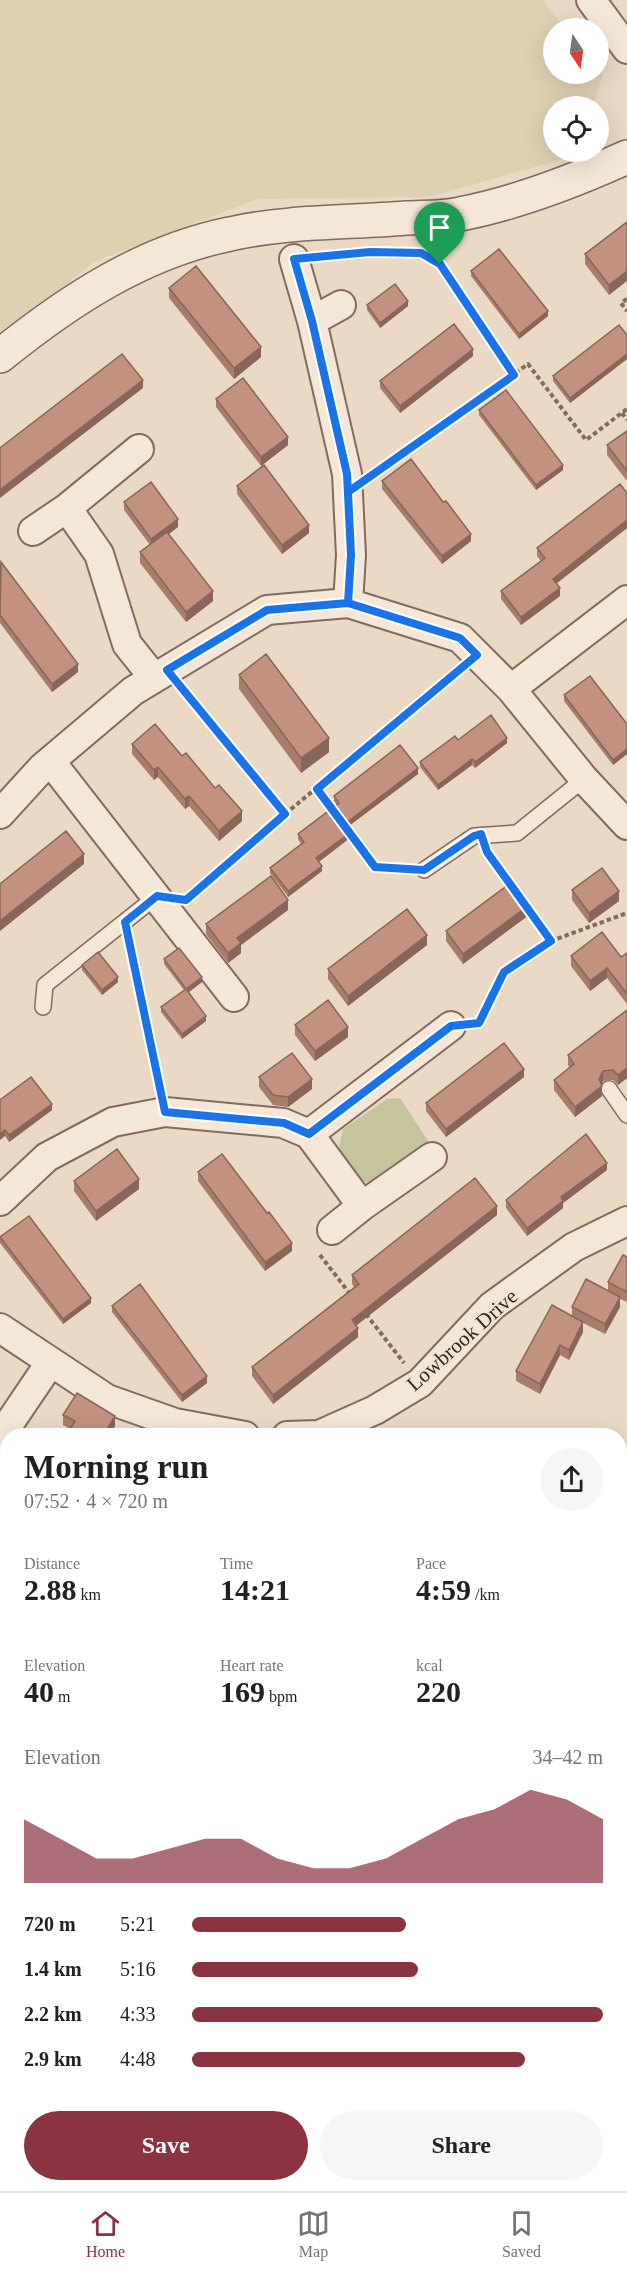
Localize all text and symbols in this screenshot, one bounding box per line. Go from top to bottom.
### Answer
north arrow [543,18,609,84]
map controls [543,18,609,162]
button: locate [543,96,609,162]
pin [414,202,465,264]
icon: arrive [423,211,456,244]
street label: Lowbrook Drive [402,1284,522,1396]
button: share [540,1448,603,1511]
text: Morning run [24,1449,208,1485]
text: 07:52 · 4 × 720 m [24,1490,168,1512]
text: Distance [24,1555,80,1572]
text: Time [220,1555,253,1572]
text: Pace [416,1555,446,1572]
text: 2.88 [24,1573,77,1606]
text: 14:21 [220,1573,290,1606]
text: 4:59 [416,1573,471,1606]
text: km [77,1586,101,1603]
text: /km [471,1586,500,1603]
text: Elevation [24,1657,85,1674]
text: Heart rate [220,1657,284,1674]
text: kcal [416,1657,443,1674]
text: 40 [24,1675,54,1708]
text: 169 [220,1675,265,1708]
text: 220 [416,1675,461,1708]
text: m [54,1688,70,1705]
text: bpm [265,1688,297,1705]
text: Elevation [24,1746,101,1768]
text: 34–42 m [532,1746,603,1768]
text: 720 m [24,1913,76,1935]
text: 5:21 [120,1913,156,1935]
text: 1.4 km [24,1958,82,1980]
text: 5:16 [120,1958,156,1980]
text: 2.2 km [24,2003,82,2025]
text: 4:33 [120,2003,156,2025]
text: 2.9 km [24,2048,82,2070]
text: 4:48 [120,2048,156,2070]
button: Save [24,2111,308,2180]
button: Share [320,2111,603,2180]
tab: Home [86,2207,125,2261]
tab: Map [297,2207,330,2261]
tab: Saved [502,2207,541,2261]

